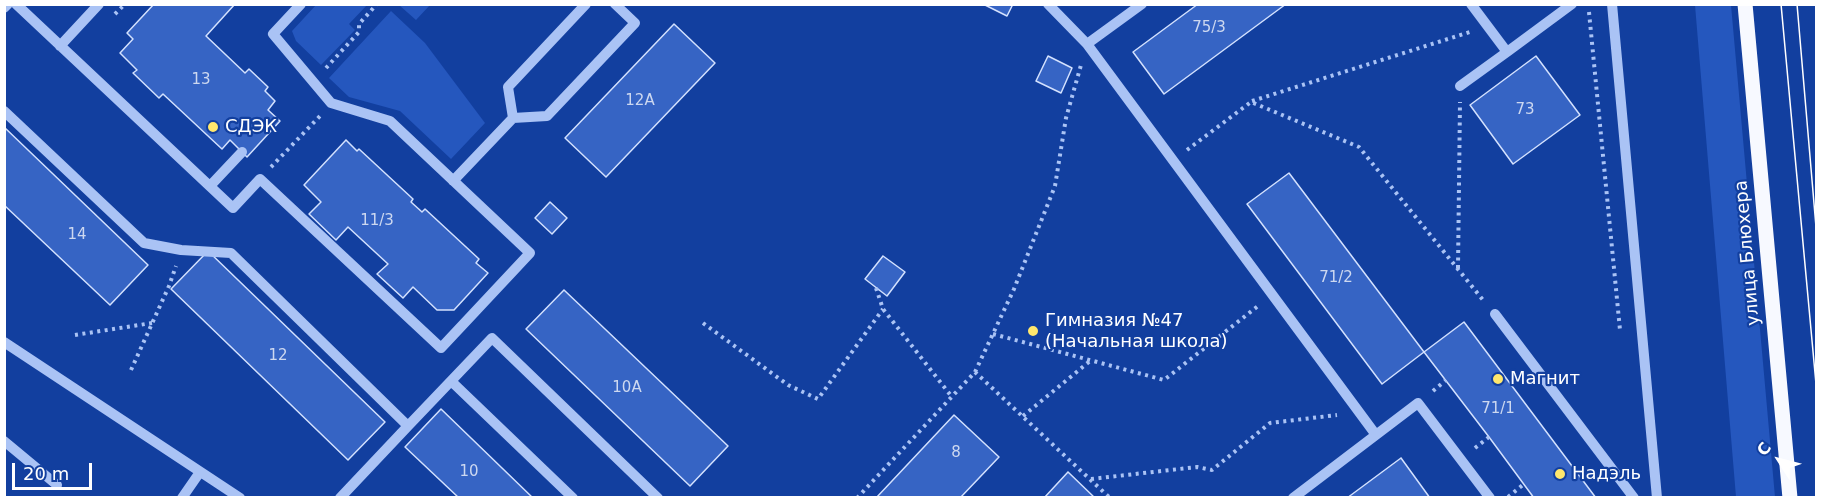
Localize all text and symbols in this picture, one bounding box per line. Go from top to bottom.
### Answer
house number: 75/3 [1192,19,1226,37]
house number: 13 [191,71,211,89]
house number: 12А [625,92,655,110]
house number: 73 [1515,101,1535,119]
place label: СДЭК [225,116,277,138]
marker: СДЭК [206,120,220,134]
street label: улица Блюхера [1731,179,1765,327]
house number: 11/3 [360,212,394,230]
house number: 14 [67,226,87,244]
house number: 71/2 [1319,269,1353,287]
place label: Гимназия №47 (Начальная школа) [1045,310,1228,352]
marker: Гимназия №47 (Начальная школа) [1026,324,1040,338]
house number: 12 [268,347,288,365]
place label: Магнит [1510,368,1580,390]
marker: Магнит [1491,372,1505,386]
house number: 10А [612,379,642,397]
house number: 71/1 [1481,400,1515,418]
north arrow [1749,430,1809,490]
text: С [1753,439,1775,459]
house number: 8 [951,444,961,462]
scale bar [15,451,94,489]
text: 20 m [23,463,69,484]
house number: 10 [459,463,479,481]
place label: Надэль [1572,463,1641,485]
marker: Надэль [1553,467,1567,481]

